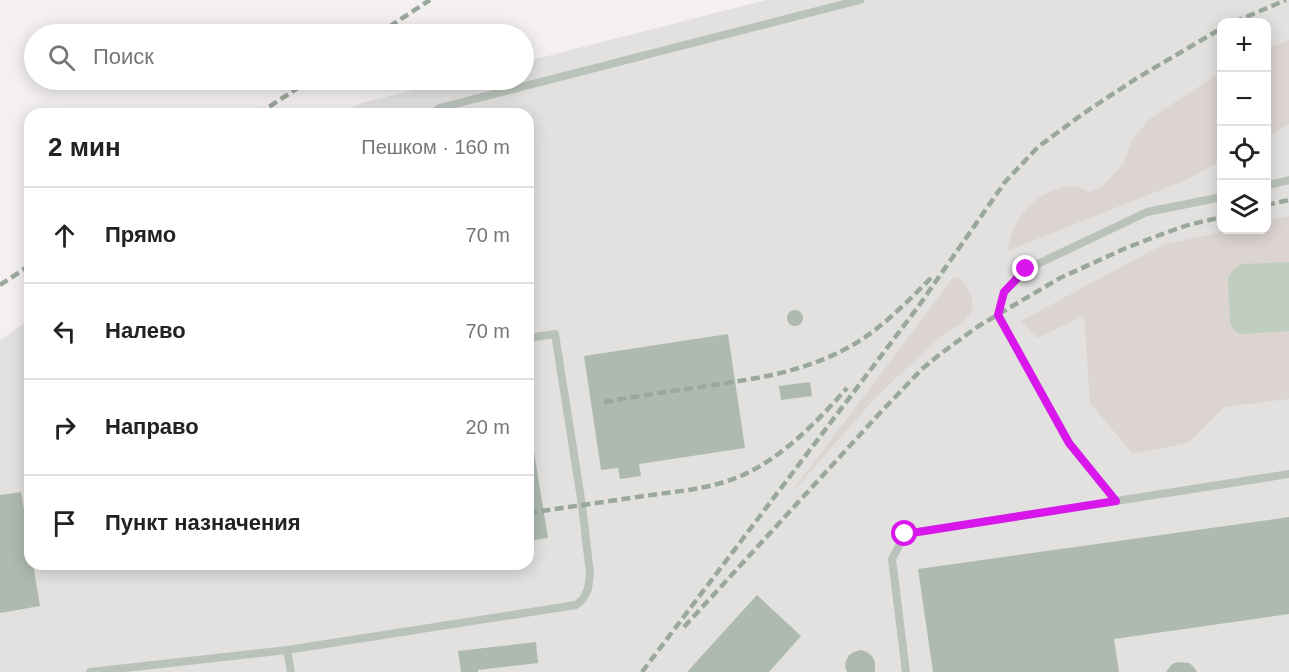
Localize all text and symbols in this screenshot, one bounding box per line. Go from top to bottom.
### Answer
map controls [1217,18,1271,234]
button: + [1217,18,1271,72]
search box [24,24,534,90]
icon: search [45,41,78,74]
text: Поиск [93,44,154,69]
button: − [1217,72,1271,126]
button: locate [1217,126,1271,180]
text: 2 мин [48,132,121,162]
text: Пешком · 160 m [361,136,510,158]
button: layers [1217,180,1271,234]
icon: ahead [48,219,81,252]
text: Прямо [105,222,176,247]
text: 70 m [466,224,510,246]
route end [1012,255,1038,281]
icon: left [48,315,81,348]
text: Налево [105,318,186,343]
text: 70 m [466,320,510,342]
icon: right [48,411,81,444]
text: Направо [105,414,199,439]
text: 20 m [466,416,510,438]
icon: arrive [48,507,81,540]
text: Пункт назначения [105,510,301,535]
route start [891,520,917,546]

